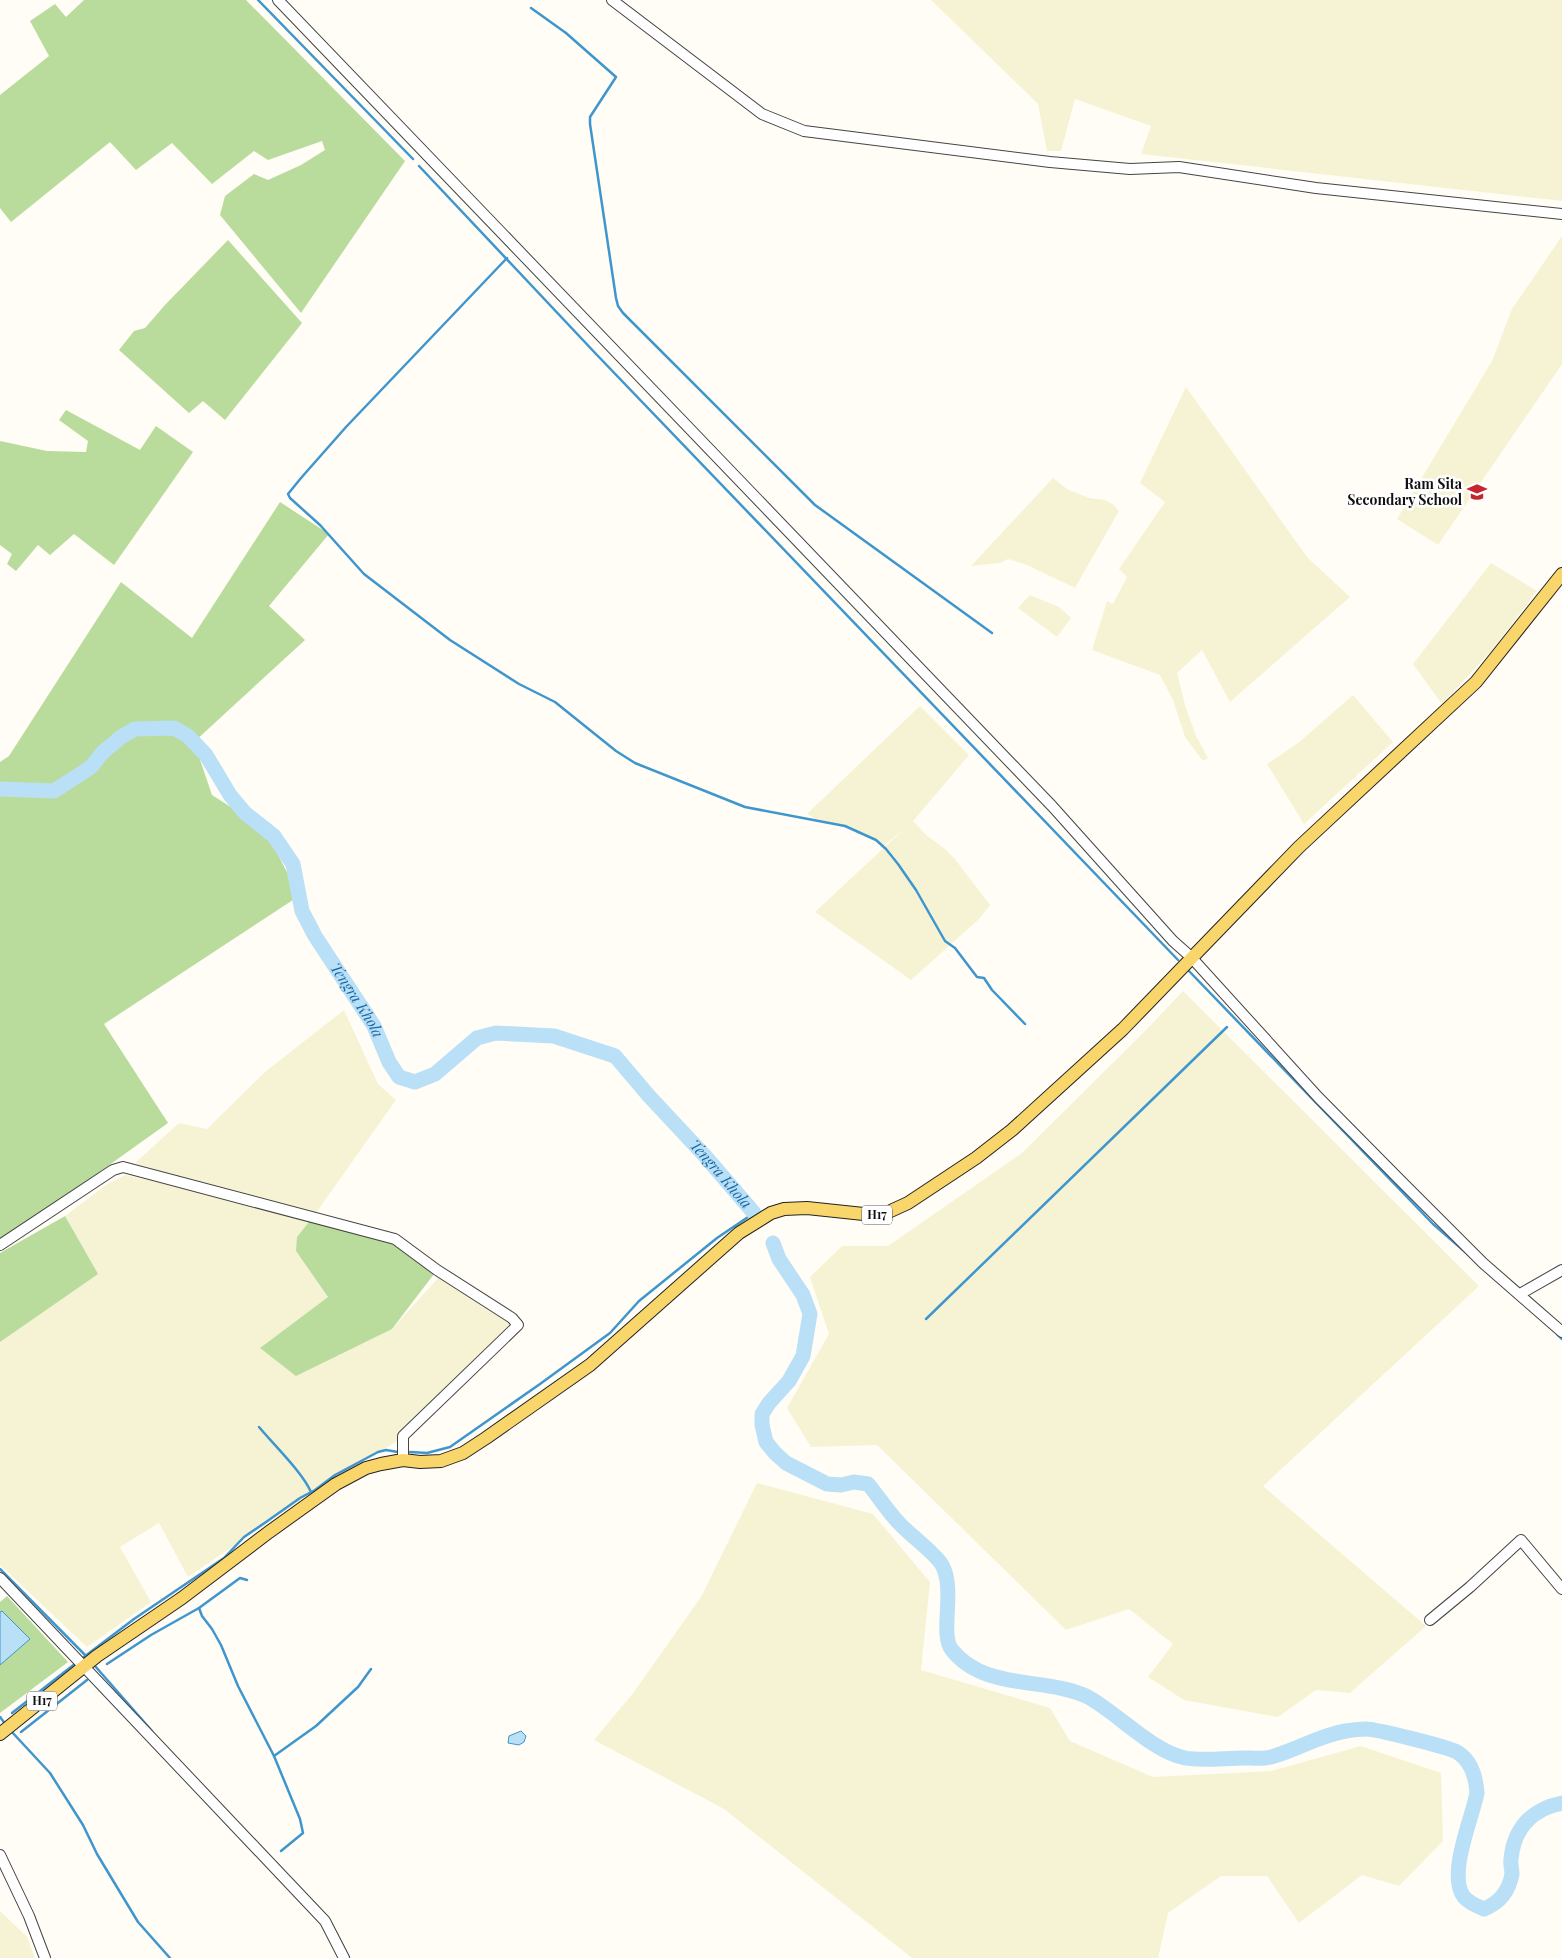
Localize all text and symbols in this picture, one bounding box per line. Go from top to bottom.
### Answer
place label: Ram Sita Secondary School [1347,474,1463,509]
school or university icon: Ram Sita Secondary School [1466,481,1488,503]
water label: Tengra Khola [326,959,389,1041]
water label: Tengra Khola [686,1135,757,1213]
road number: H17 [862,1206,892,1224]
road number: H17 [27,1692,57,1710]

